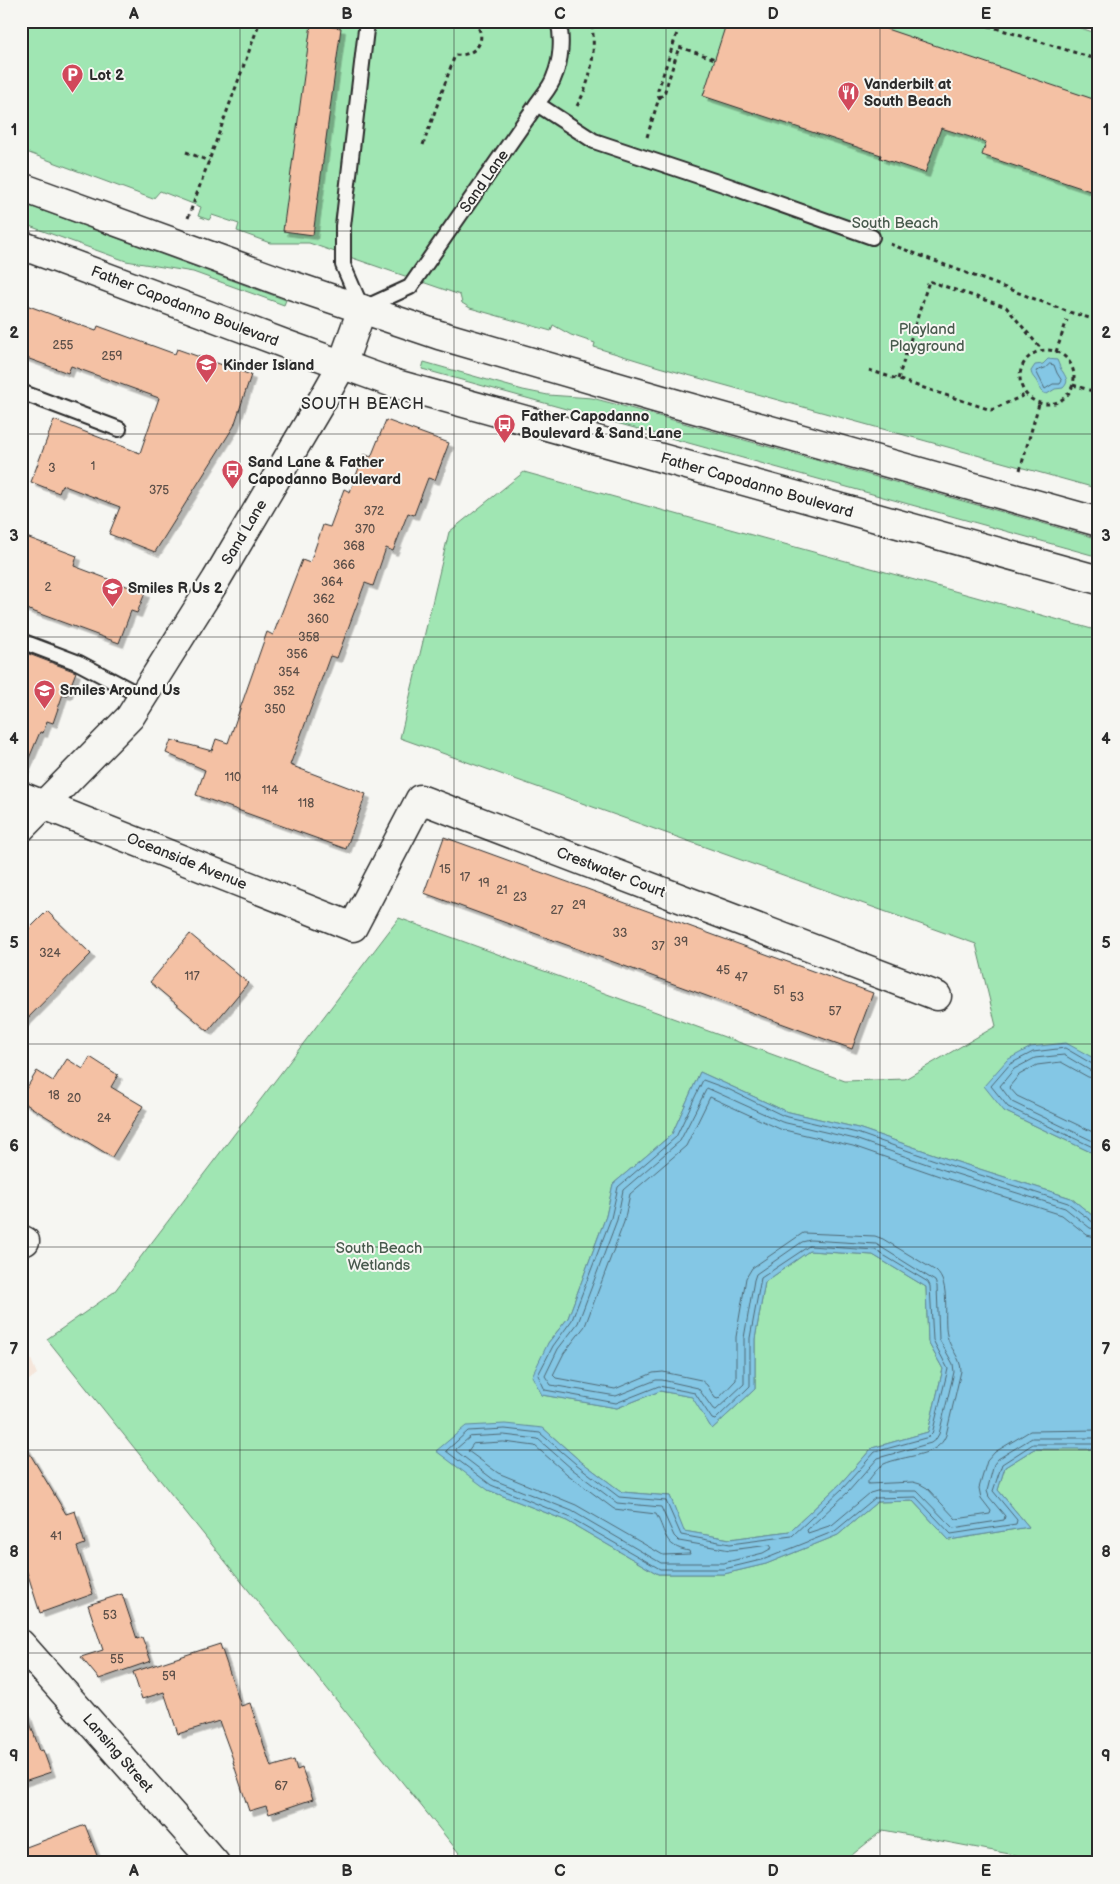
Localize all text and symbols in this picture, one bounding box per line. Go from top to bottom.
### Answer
text: A [128,5,139,24]
text: B [341,5,353,24]
text: C [554,5,566,24]
text: D [767,5,779,24]
text: E [981,5,991,24]
parking icon: Lot 2 [61,63,85,94]
place label: Lot 2 [89,66,124,85]
place label: Vanderbilt at South Beach [864,75,952,111]
restaurant icon: Vanderbilt at South Beach [836,81,860,112]
text: 1 [11,121,17,140]
text: 1 [1103,121,1109,140]
street label: Sand Lane [456,146,513,217]
park label: South Beach [852,214,938,233]
street label: Father Capodanno Boulevard [88,262,281,351]
park label: Playland Playground [889,320,965,356]
text: 2 [9,324,19,343]
text: 2 [1101,324,1111,343]
house number: 255 [53,338,74,353]
house number: 259 [102,349,123,364]
school or university icon: Kinder Island [195,353,219,384]
place label: Kinder Island [223,356,314,375]
district label: SOUTH BEACH [301,395,425,414]
place label: Father Capodanno Boulevard & Sand Lane [521,407,682,443]
bus stop icon: Father Capodanno Boulevard & Sand Lane [493,413,517,444]
street label: Father Capodanno Boulevard [658,449,855,522]
place label: Sand Lane & Father Capodanno Boulevard [248,453,401,489]
house number: 1 [91,459,95,474]
bus stop icon: Sand Lane & Father Capodanno Boulevard [220,459,244,490]
house number: 3 [48,461,56,476]
house number: 375 [149,483,169,498]
street label: Sand Lane [218,496,271,568]
house number: 372 [364,504,384,519]
house number: 370 [355,522,375,537]
text: 3 [9,527,19,546]
text: 3 [1101,527,1111,546]
house number: 368 [343,539,365,554]
house number: 366 [333,558,355,573]
house number: 364 [321,575,344,590]
school or university icon: Smiles R Us 2 [100,576,124,607]
place label: Smiles R Us 2 [128,579,223,598]
house number: 2 [44,580,52,595]
house number: 362 [313,592,335,607]
house number: 360 [307,612,329,627]
house number: 358 [298,630,320,645]
house number: 356 [286,647,308,662]
house number: 354 [278,665,300,680]
school or university icon: Smiles Around Us [32,678,56,709]
place label: Smiles Around Us [60,681,180,700]
house number: 352 [273,684,295,699]
house number: 350 [264,702,286,717]
text: 4 [9,730,19,749]
text: 4 [1101,730,1111,749]
house number: 110 [225,770,241,785]
house number: 114 [262,783,279,798]
house number: 118 [298,796,314,811]
street label: Oceanside Avenue [124,829,250,894]
street label: Crestwater Court [554,843,668,902]
house number: 15 [439,862,451,877]
house number: 17 [460,870,470,885]
house number: 19 [478,876,490,891]
house number: 21 [496,883,508,898]
house number: 23 [513,890,527,905]
house number: 29 [572,898,586,913]
house number: 27 [551,903,564,918]
house number: 33 [613,926,627,941]
text: 5 [9,934,19,953]
text: 5 [1101,934,1111,953]
house number: 39 [674,935,688,950]
house number: 37 [651,939,665,954]
house number: 324 [39,946,61,961]
house number: 45 [716,963,730,978]
house number: 117 [184,969,200,984]
house number: 47 [734,970,748,985]
house number: 51 [773,983,785,998]
house number: 53 [790,990,804,1005]
house number: 57 [829,1004,841,1019]
house number: 18 [48,1088,60,1103]
house number: 20 [67,1091,81,1106]
house number: 24 [97,1111,112,1126]
text: 6 [9,1137,19,1156]
text: 6 [1101,1137,1111,1156]
park label: South Beach Wetlands [336,1239,422,1275]
text: 7 [10,1340,19,1359]
text: 7 [1102,1340,1111,1359]
house number: 41 [50,1529,62,1544]
text: 8 [9,1543,19,1562]
text: 8 [1101,1543,1111,1562]
house number: 53 [103,1608,117,1623]
house number: 55 [110,1652,124,1667]
house number: 59 [162,1669,176,1684]
street label: Lansing Street [78,1710,157,1797]
text: 9 [9,1747,19,1766]
text: 9 [1101,1747,1111,1766]
house number: 67 [274,1779,288,1794]
text: A [128,1862,139,1881]
text: B [341,1862,353,1881]
text: C [554,1862,566,1881]
text: D [767,1862,779,1881]
text: E [981,1862,991,1881]

